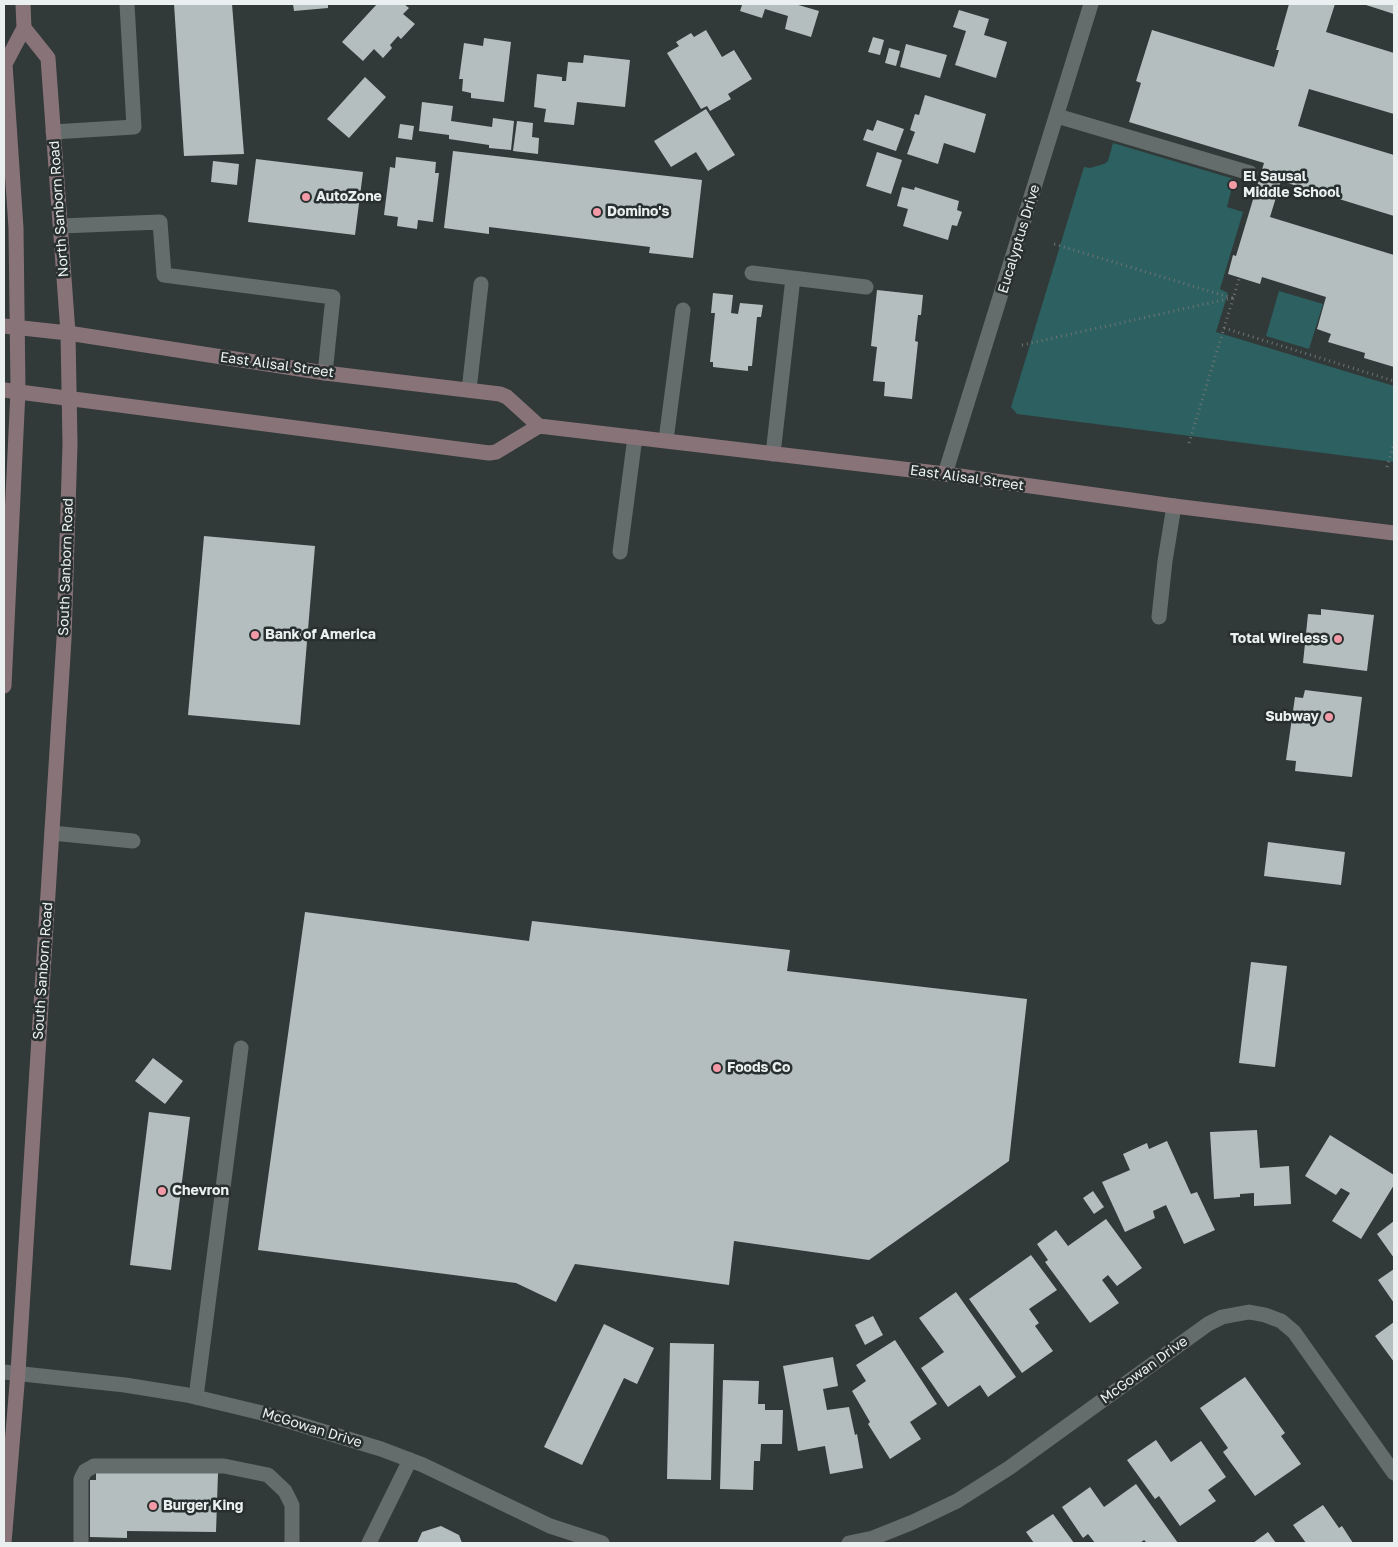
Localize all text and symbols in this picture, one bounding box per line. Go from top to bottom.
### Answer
street label: North Sanborn Road [46,140,72,278]
place label: El Sausal Middle School [1243,169,1340,202]
marker: El Sausal Middle School [1227,179,1239,191]
street label: Eucalyptus Drive [994,183,1044,295]
place label: AutoZone [316,189,382,205]
marker: AutoZone [300,191,312,203]
place label: Domino's [607,204,669,220]
marker: Domino's [591,206,603,218]
street label: East Alisal Street [219,349,335,381]
street label: East Alisal Street [909,462,1025,494]
street label: South Sanborn Road [55,498,77,636]
place label: Bank of America [265,627,376,643]
marker: Bank of America [249,629,261,641]
place label: Total Wireless [1230,631,1328,647]
marker: Total Wireless [1332,633,1344,645]
place label: Subway [1265,709,1319,725]
marker: Subway [1323,711,1335,723]
street label: South Sanborn Road [30,902,56,1040]
place label: Foods Co [727,1060,790,1076]
marker: Foods Co [711,1062,723,1074]
place label: Chevron [172,1183,229,1199]
marker: Chevron [156,1185,168,1197]
street label: McGowan Drive [1097,1333,1191,1407]
street label: McGowan Drive [260,1405,364,1451]
place label: Burger King [163,1498,243,1514]
marker: Burger King [147,1500,159,1512]

